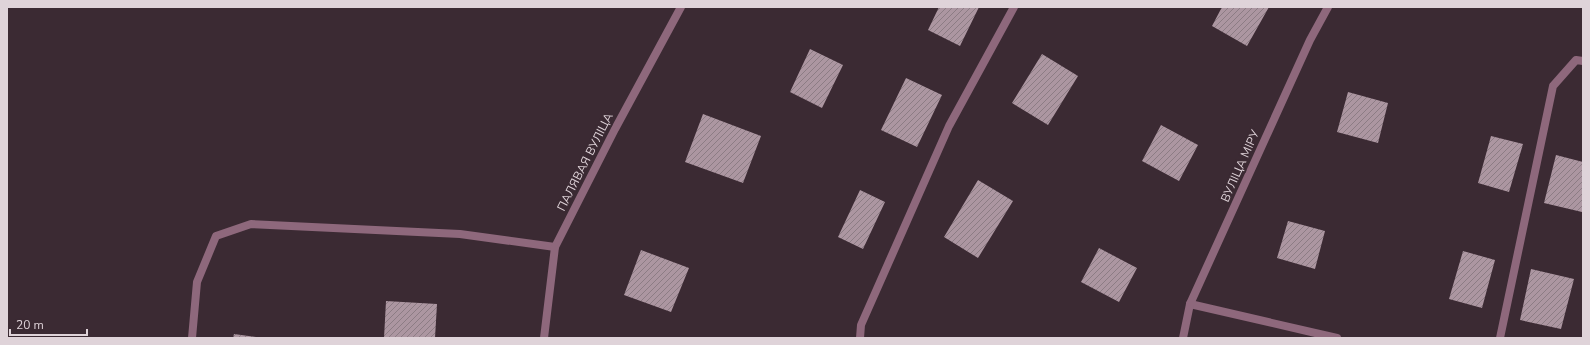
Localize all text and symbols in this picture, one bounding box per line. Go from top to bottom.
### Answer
street label: ПАЛЯВАЯ ВУЛІЦА [553,110,617,214]
street label: ВУЛІЦА МІРУ [1217,127,1263,205]
scale bar [10,311,87,337]
text: 20 m [16,317,44,333]

